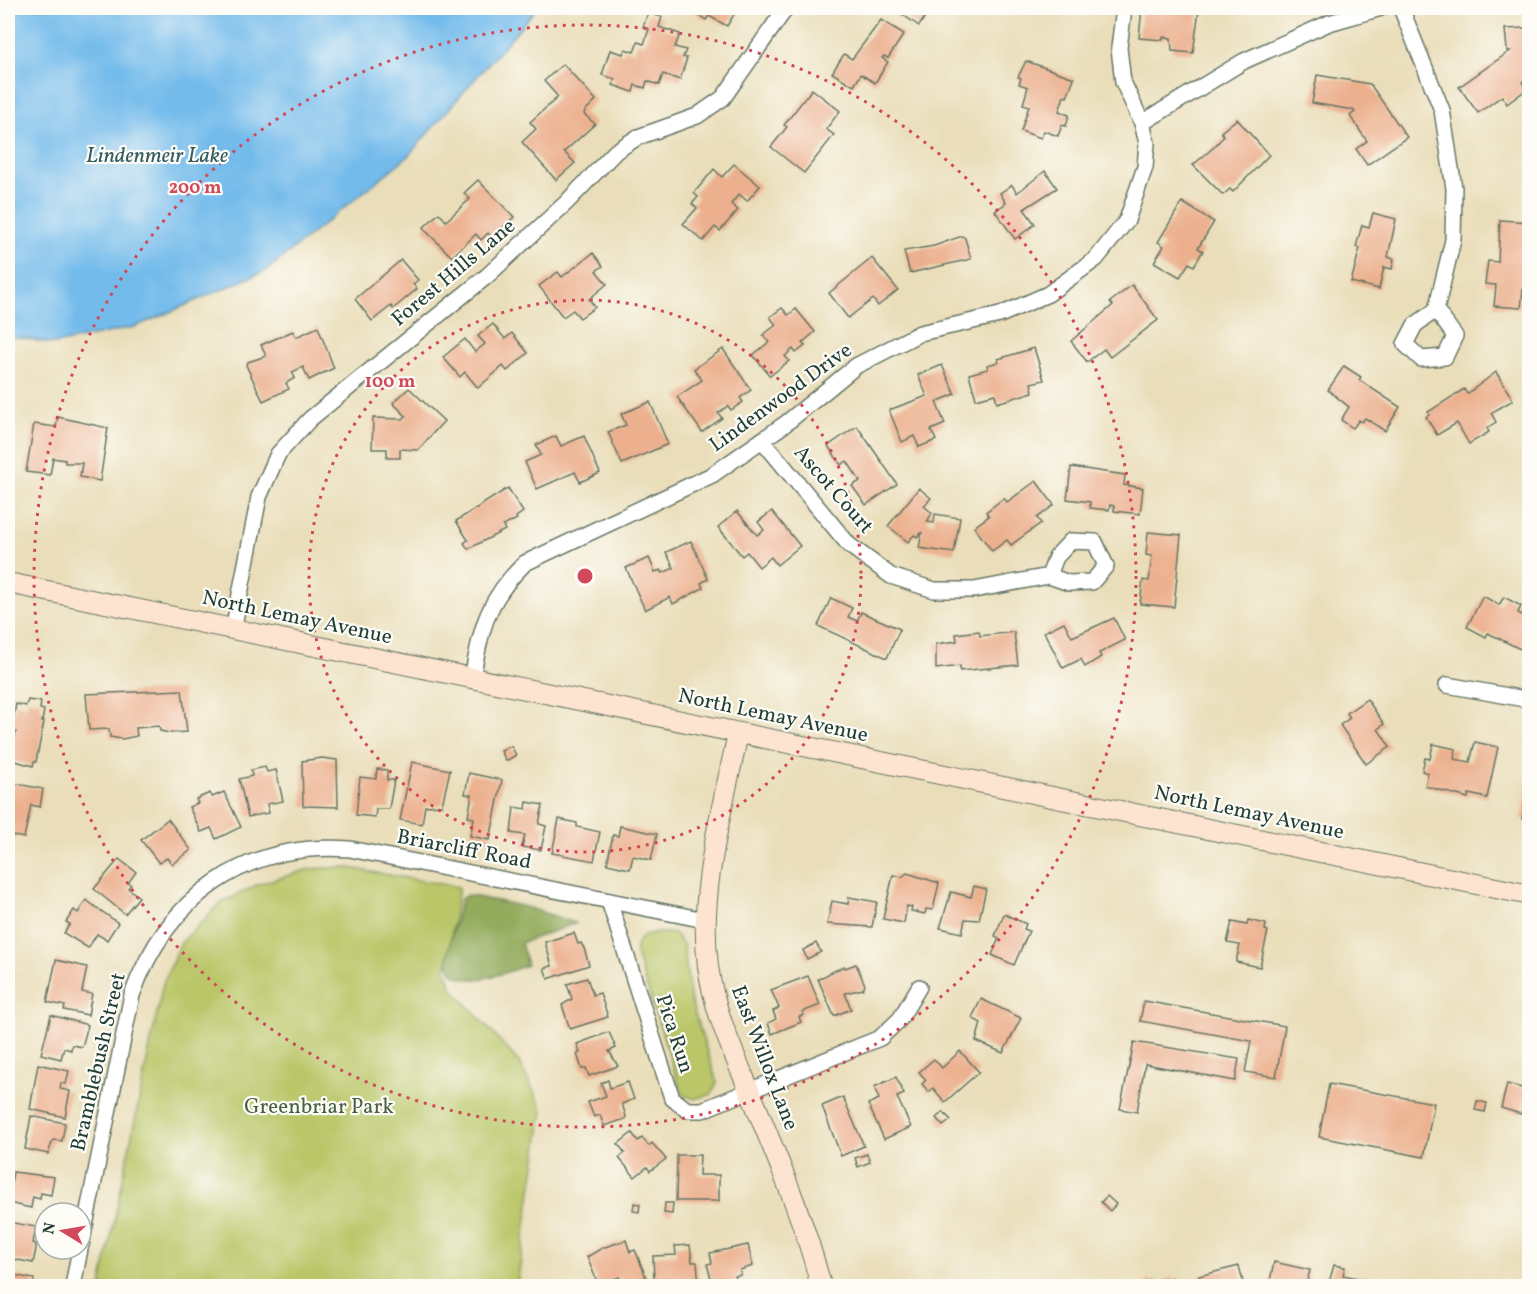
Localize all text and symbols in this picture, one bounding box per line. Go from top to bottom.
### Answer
water label: Lindenmeir Lake [86,141,228,172]
text: 200 m [169,176,221,201]
street label: Forest Hills Lane [386,212,522,334]
street label: Lindenwood Drive [704,336,858,460]
text: 100 m [365,370,415,395]
street label: Ascot Court [786,439,880,541]
centre of rings [575,566,595,586]
street label: North Lemay Avenue [199,584,395,652]
street label: North Lemay Avenue [675,682,871,750]
street label: North Lemay Avenue [1151,779,1347,847]
street label: Briarcliff Road [394,823,534,877]
street label: Bramblebush Street [64,970,134,1154]
street label: East Willox Lane [723,981,805,1135]
street label: Pica Run [648,991,700,1077]
park label: Greenbriar Park [244,1093,394,1122]
north arrow [33,1201,93,1261]
text: N [38,1220,62,1236]

